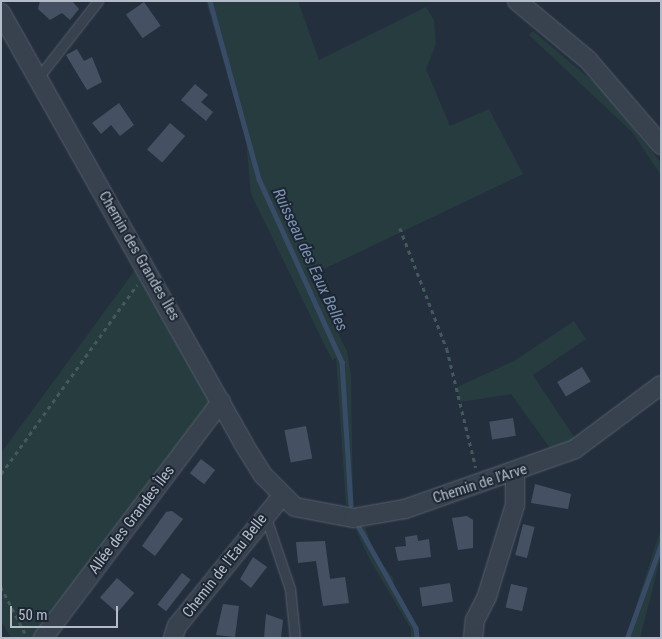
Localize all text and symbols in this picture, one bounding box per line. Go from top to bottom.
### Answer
water label: Ruisseau des Eaux Belles [268,186,352,334]
street label: Chemin des Grandes Îles [95,188,183,324]
street label: Chemin de l'Arve [431,460,529,508]
street label: Allée des Grandes Îles [85,462,179,578]
street label: Chemin de l'Eau Belle [179,511,271,621]
scale bar [12,596,120,628]
text: 50 m [18,606,48,624]

